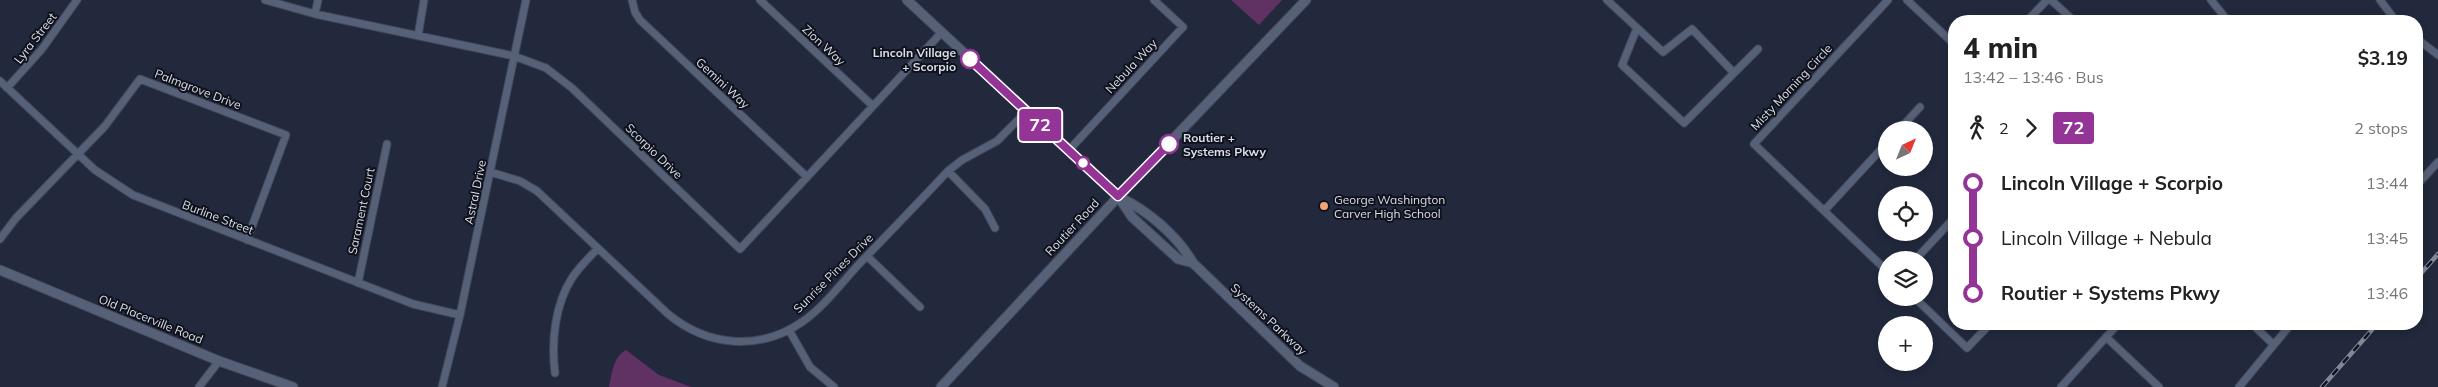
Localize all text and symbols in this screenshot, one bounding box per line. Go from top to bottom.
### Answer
street label: Lyra Street [11,10,59,66]
street label: Zion Way [799,21,849,69]
text: 4 min [1963,30,2038,65]
street label: Nebula Way [1102,35,1160,96]
street label: Misty Morning Circle [1747,41,1835,133]
place label: Lincoln Village + Scorpio [873,45,956,74]
text: $3.19 [2358,46,2408,70]
marker: Lincoln Village + Scorpio [960,49,980,69]
street label: Gemini Way [693,54,753,112]
street label: Palmgrove Drive [153,66,243,112]
text: 13:42 – 13:46 · Bus [1963,67,2104,87]
line badge: 72 [1018,109,1062,141]
text: 72 [1029,113,1051,136]
icon: walk [1963,114,1991,142]
icon: forward [2017,114,2045,142]
text: 72 [2063,116,2084,139]
text: 2 [1999,118,2009,138]
text: 2 stops [2354,118,2408,138]
street label: Scorpio Drive [622,120,686,182]
north arrow [1878,121,1932,176]
map controls [1878,121,1933,371]
place label: Routier + Systems Pkwy [1183,130,1266,159]
marker: Routier + Systems Pkwy [1159,134,1179,154]
unlabelled marker [1076,156,1090,170]
street label: Astral Drive [461,158,489,226]
street label: Sarament Court [345,166,377,256]
text: Lincoln Village + Scorpio [2001,171,2223,195]
text: 13:44 [2366,173,2408,193]
button: locate [1878,186,1933,241]
place label: George Washington Carver High School [1334,192,1445,221]
street label: Routier Road [1042,195,1102,259]
street label: Burline Street [180,197,256,237]
marker: George Washington Carver High School [1318,200,1330,212]
text: Lincoln Village + Nebula [2001,226,2212,250]
text: 13:45 [2366,228,2408,248]
street label: Sunrise Pines Drive [790,230,876,316]
button: layers [1878,251,1933,306]
street label: Systems Parkway [1228,280,1311,359]
text: Routier + Systems Pkwy [2001,281,2220,305]
text: 13:46 [2366,283,2408,303]
street label: Old Placerville Road [97,291,205,347]
button: + [1878,316,1933,371]

